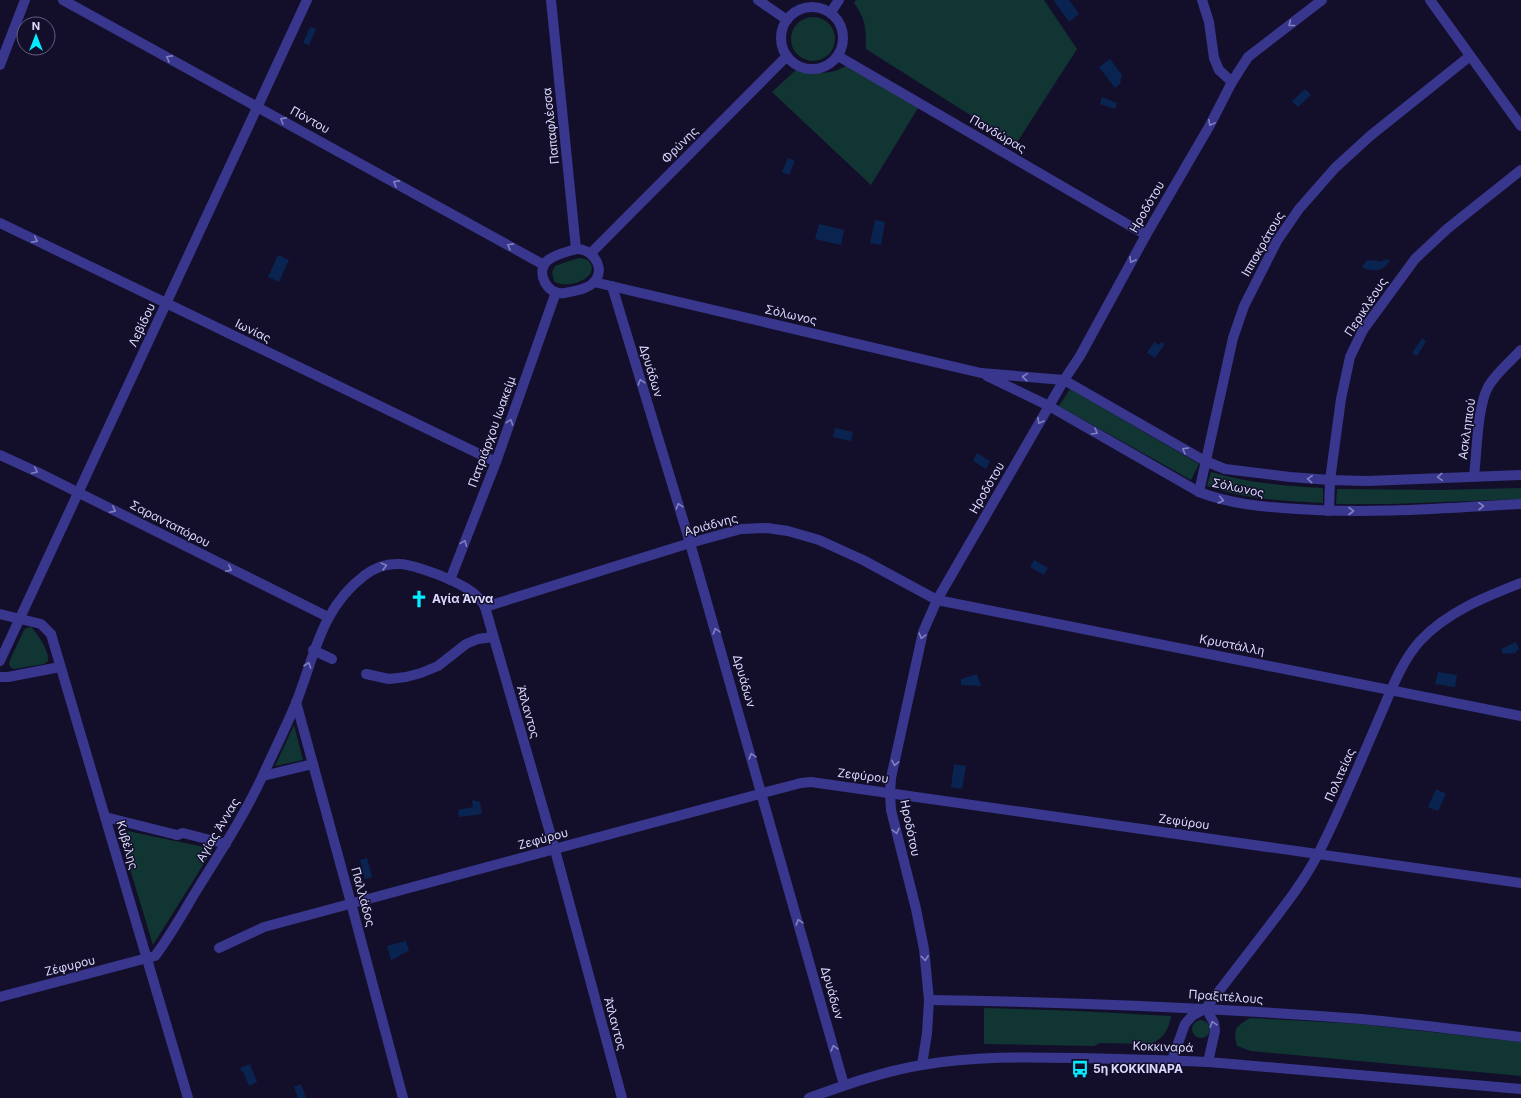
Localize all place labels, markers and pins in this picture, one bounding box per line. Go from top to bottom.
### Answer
church icon: Αγία Άννα [409,589,429,609]
place label: Αγία Άννα [432,591,493,606]
bus stop icon: 5η ΚΟΚΚΙΝΑΡΑ [1070,1059,1090,1079]
place label: 5η ΚΟΚΚΙΝΑΡΑ [1093,1061,1183,1076]

